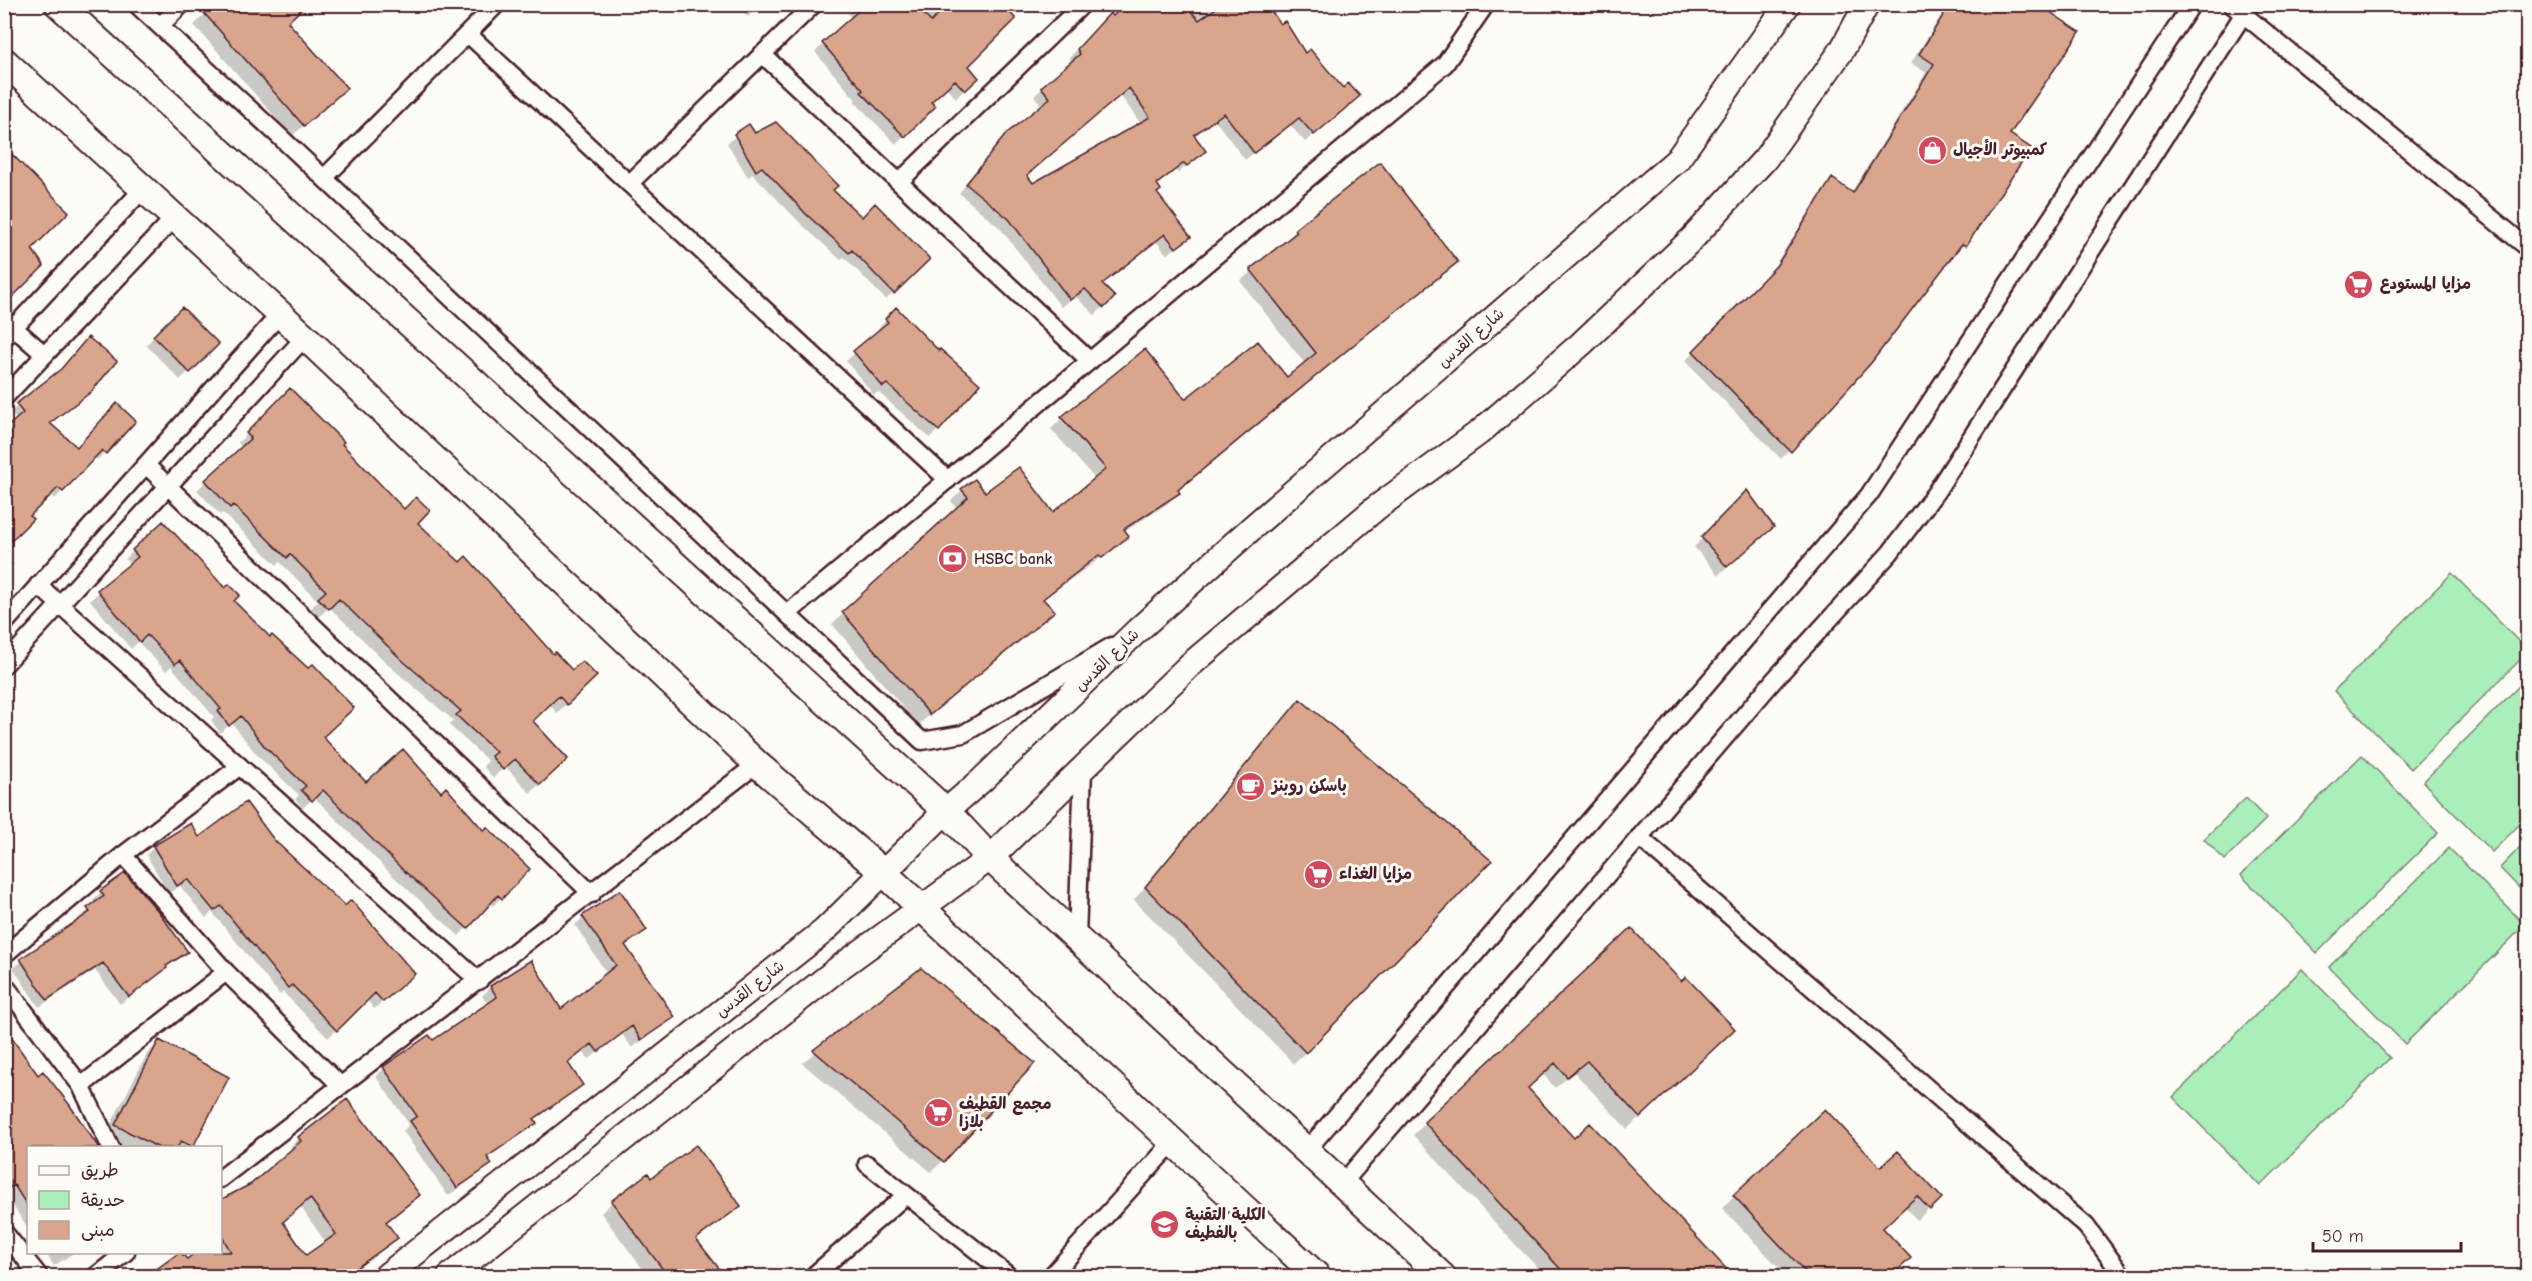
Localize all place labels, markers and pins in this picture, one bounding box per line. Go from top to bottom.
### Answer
shop icon: كمبيوتر الأجيال [1916,134,1948,166]
place label: كمبيوتر الأجيال [1953,138,2047,161]
supermarket icon: مزايا المستودع [2343,268,2375,300]
place label: مزايا المستودع [2380,275,2471,294]
bank icon: HSBC bank [937,543,969,575]
place label: HSBC bank [974,550,1052,568]
cafe icon: باسكن روبنز [1235,770,1267,802]
place label: باسكن روبنز [1270,777,1347,796]
supermarket icon: مزايا الغذاء [1302,858,1334,890]
place label: مزايا الغذاء [1339,865,1412,883]
place label: مجمع القطيف بلازا [959,1095,1051,1131]
supermarket icon: مجمع القطيف بلازا [922,1097,954,1129]
place label: الكلية التقنية بالفطيف [1185,1206,1266,1242]
school or university icon: الكلية التقنية بالفطيف [1148,1208,1180,1240]

